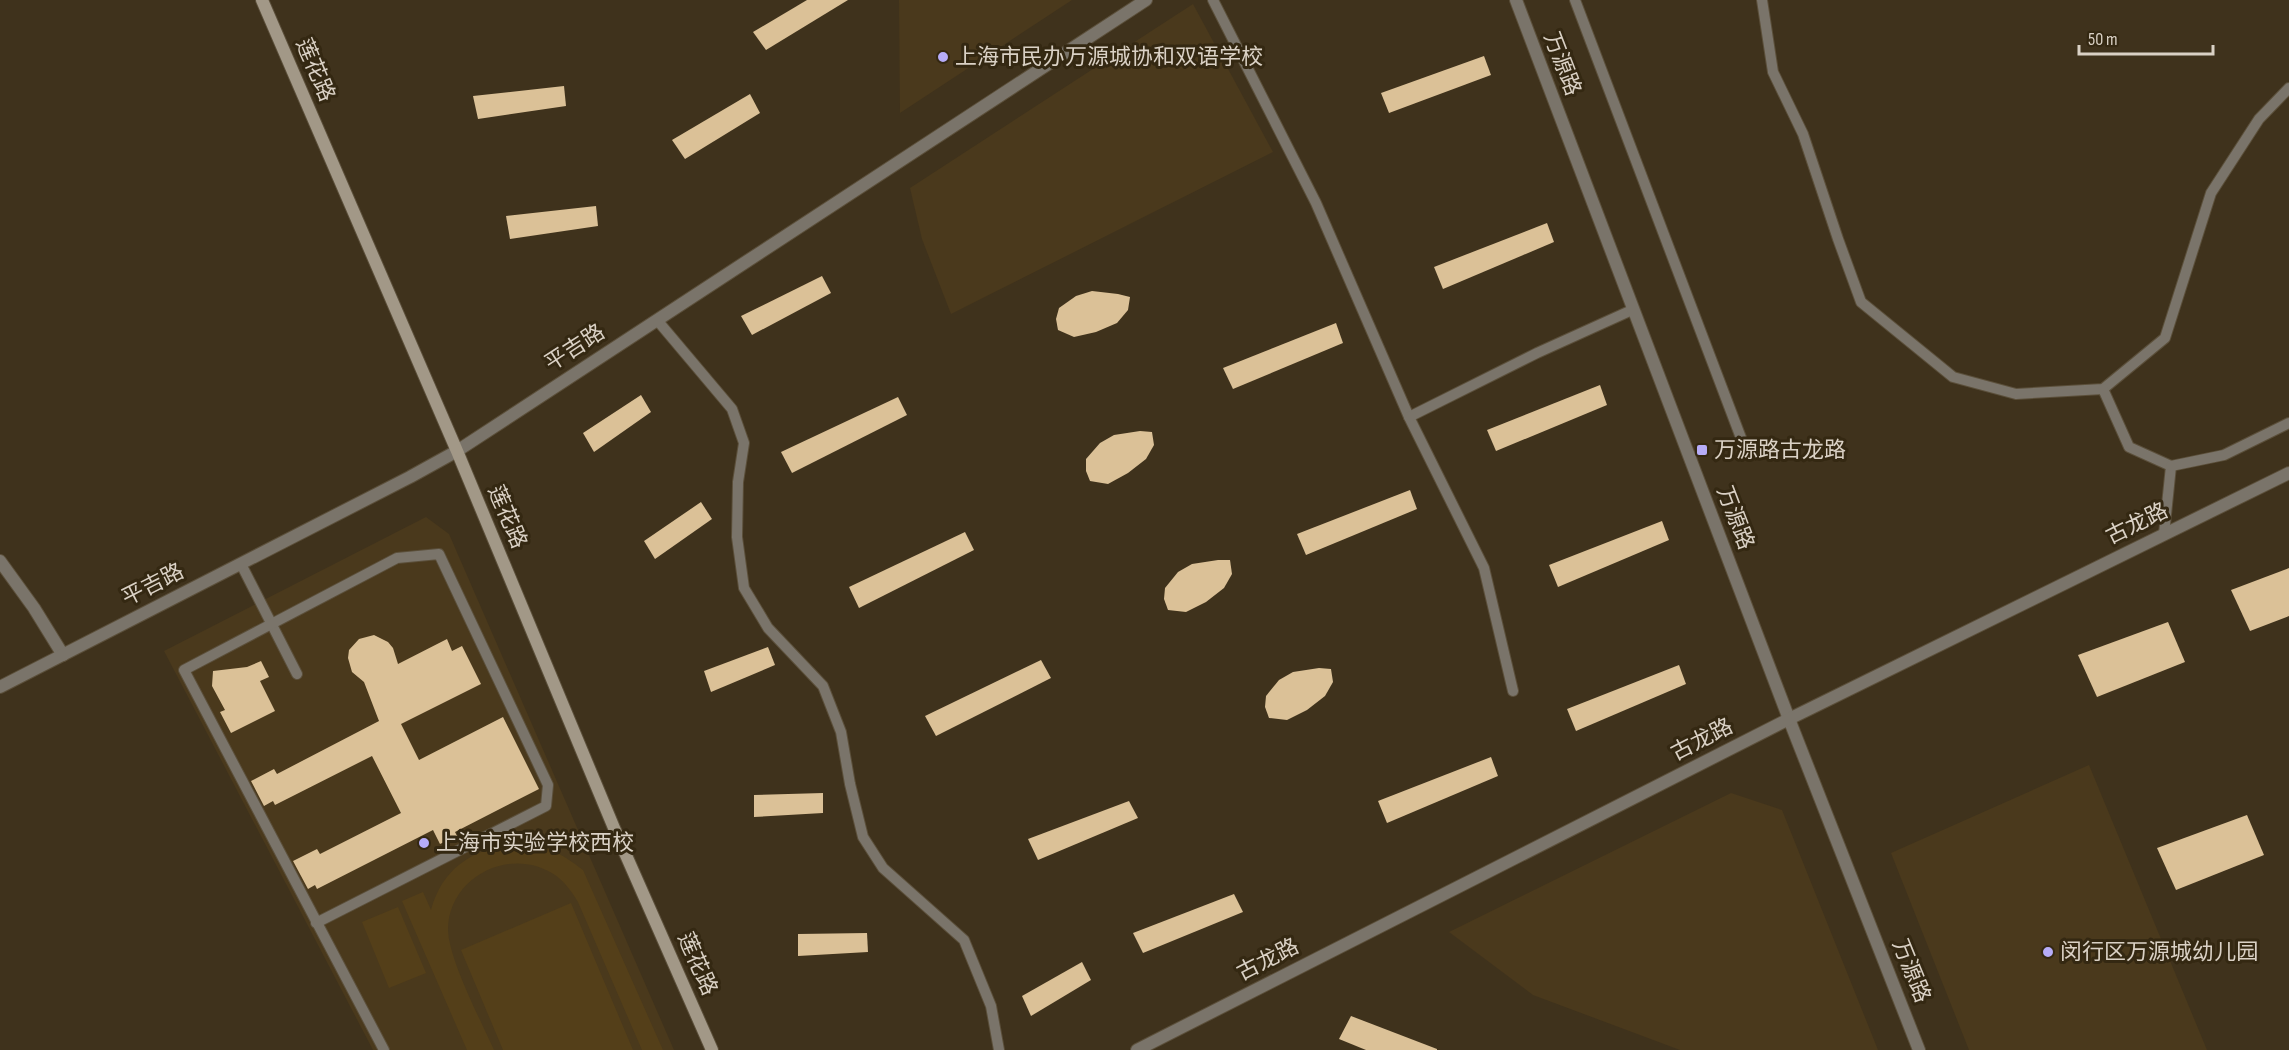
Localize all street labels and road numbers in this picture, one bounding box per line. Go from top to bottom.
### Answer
street label: 万源路 [1538,28,1586,100]
street label: 莲花路 [290,34,340,106]
street label: 平吉路 [540,319,610,377]
street label: 莲花路 [482,481,532,553]
street label: 万源路 [1711,482,1759,554]
street label: 古龙路 [2101,497,2173,551]
street label: 平吉路 [117,558,189,612]
street label: 古龙路 [1666,713,1738,767]
street label: 莲花路 [671,928,723,1000]
street label: 古龙路 [1232,933,1304,987]
street label: 万源路 [1886,935,1936,1007]

